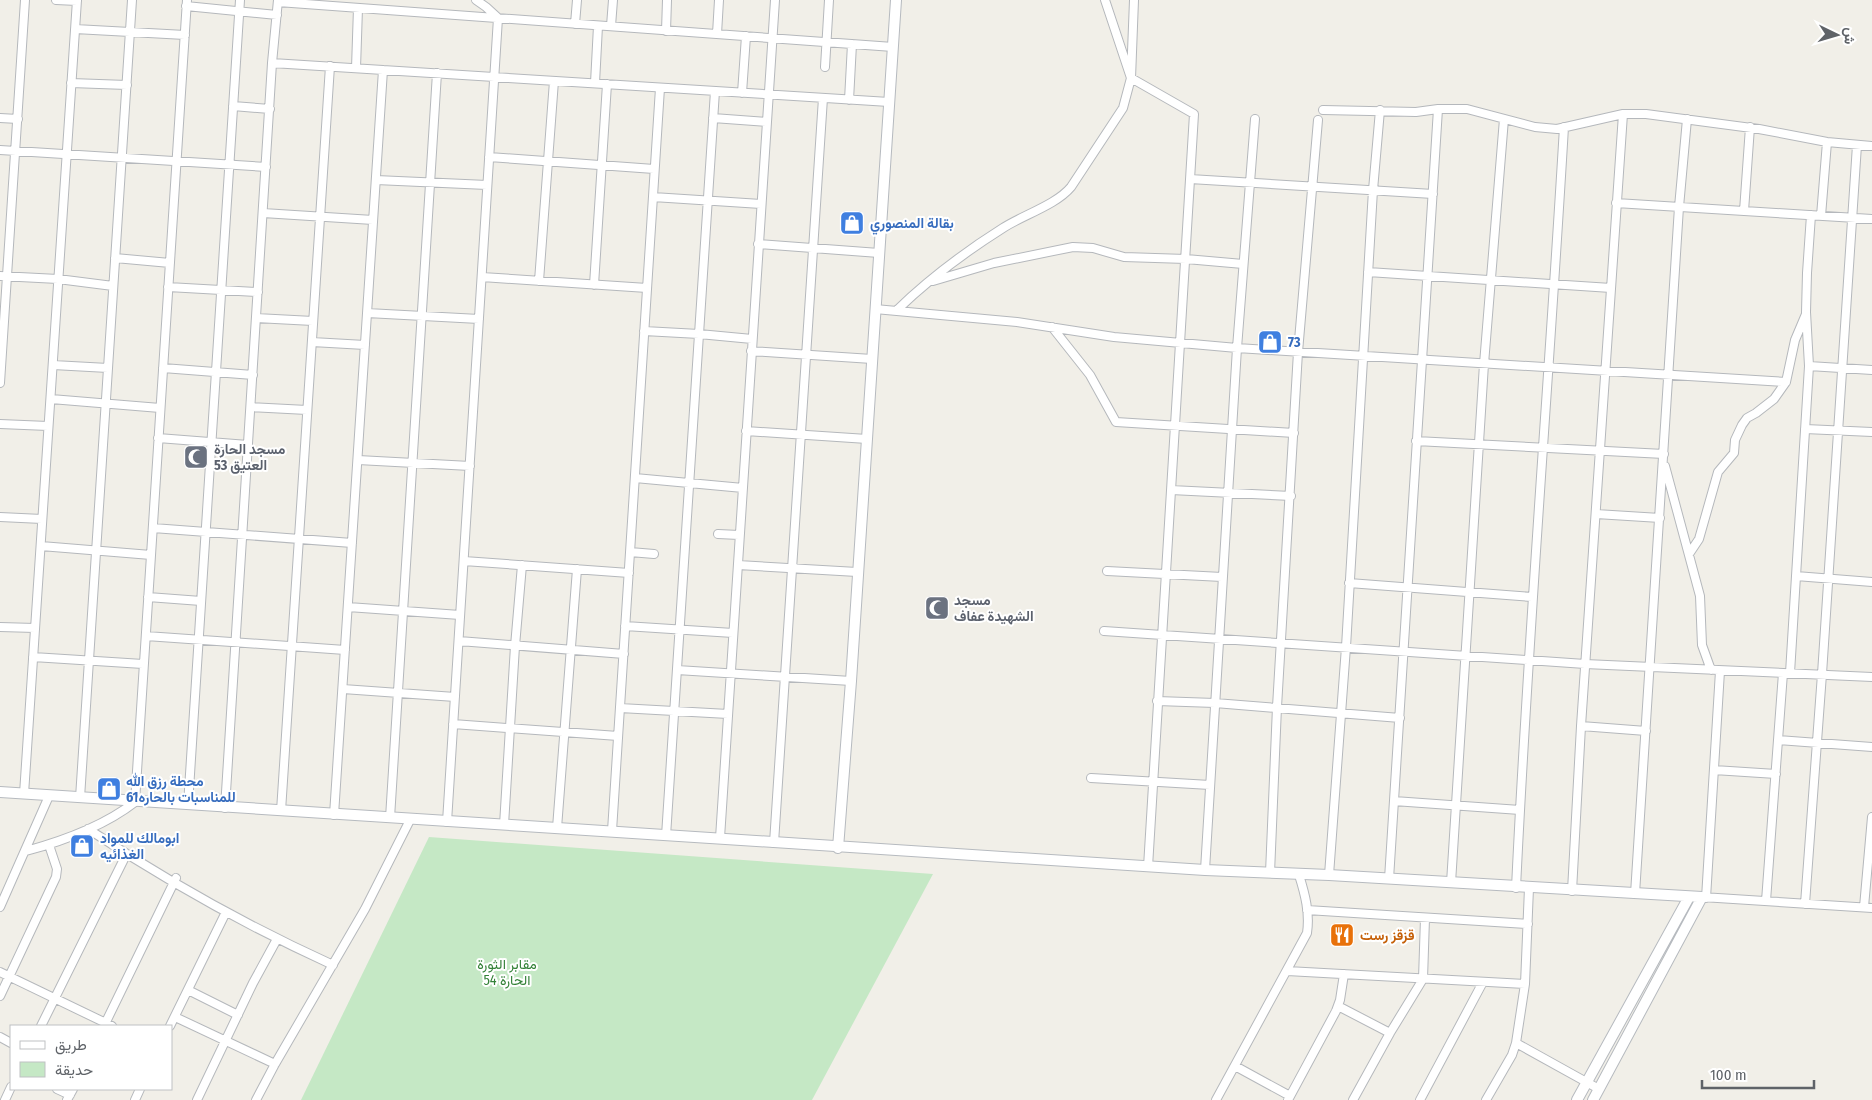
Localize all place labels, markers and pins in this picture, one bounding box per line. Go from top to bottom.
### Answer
shop icon: بقالة المنصوري [839,210,865,236]
place label: بقالة المنصوري [870,215,954,235]
shop icon: 73 [1257,329,1283,355]
place label: 73 [1288,334,1301,351]
place label: مسجد الحارة 53 العتيق [214,441,286,474]
mosque icon: مسجد الحارة 53 العتيق [183,444,209,470]
place label: مسجد الشهيدة عفاف [954,592,1034,625]
mosque icon: مسجد الشهيدة عفاف [924,595,950,621]
place label: محطة رزق الله للمناسبات بالحاره61 [126,772,236,806]
shop icon: محطة رزق الله للمناسبات بالحاره61 [96,776,122,802]
place label: ابومالك للمواد الغذائيه [100,830,179,863]
shop icon: ابومالك للمواد الغذائيه [69,833,95,859]
restaurant icon: قزقز رست [1329,922,1355,948]
place label: قزقز رست [1360,927,1414,944]

